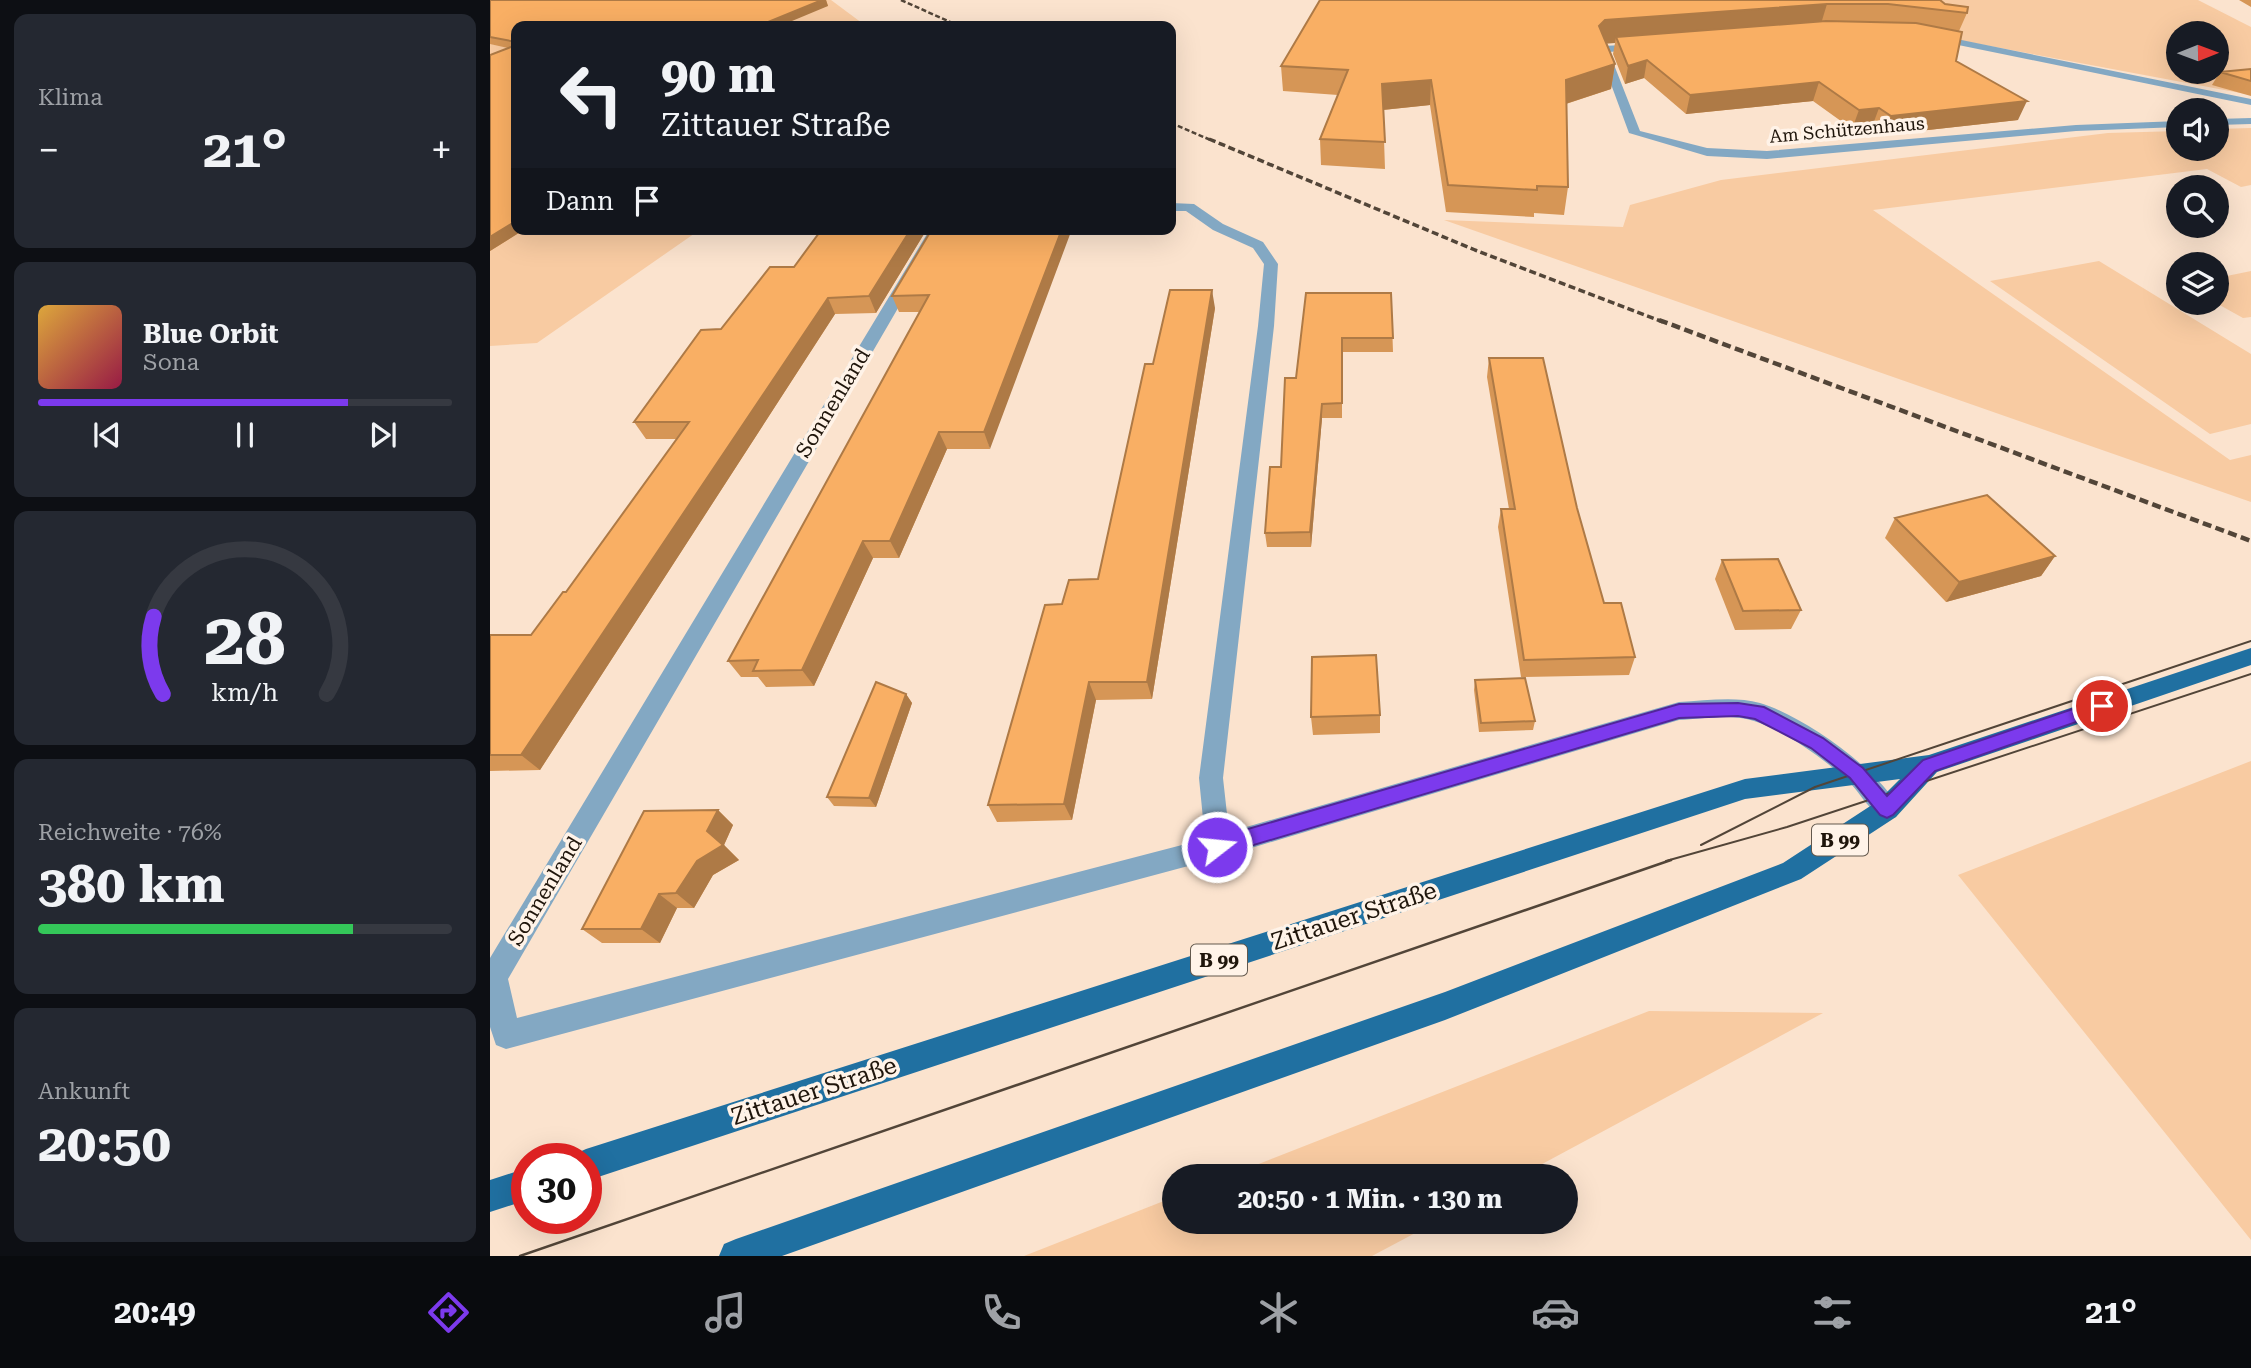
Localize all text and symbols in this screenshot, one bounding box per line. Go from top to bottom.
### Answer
north arrow [2166,21,2230,84]
map controls [2166,21,2229,315]
text: 90 m [661,47,776,104]
icon: left [546,49,637,140]
text: Klima [38,84,103,111]
button: sound [2166,98,2229,161]
text: Zittauer Straße [661,106,891,144]
street label: Am Schützenhaus [1769,112,1925,147]
text: 21° [203,119,287,180]
text: − [38,128,59,172]
text: + [431,128,452,172]
button: search [2166,175,2229,238]
icon: arrive [628,182,666,220]
text: Dann [546,186,614,216]
button: layers [2166,252,2229,315]
text: Blue Orbit [143,319,279,349]
street label: Sonnenland [791,344,875,462]
text: Sona [143,349,199,376]
icon: previous [88,416,126,454]
icon: pause [226,416,264,454]
icon: next [364,416,402,454]
text: 28 [204,597,286,682]
pin [2072,676,2132,736]
text: km/h [212,678,278,707]
icon: arrive [2083,687,2121,725]
position arrow [1180,810,1254,884]
text: Reichweite · 76% [38,819,222,846]
road number: B 99 [1812,824,1868,856]
street label: Sonnenland [503,832,587,950]
text: 380 km [38,854,225,915]
street label: Zittauer Straße [1268,876,1440,956]
road number: B 99 [1191,944,1247,976]
street label: Zittauer Straße [728,1051,900,1131]
text: Ankunft [38,1078,130,1105]
text: 20:50 [38,1113,171,1174]
speed limit sign: 30 [511,1143,602,1234]
text: 20:50 · 1 Min. · 130 m [1238,1184,1502,1214]
icon: directions [424,1288,473,1337]
icon: music [701,1288,750,1337]
icon: phone [977,1288,1026,1337]
icon: climate [1254,1288,1303,1337]
icon: car [1531,1288,1580,1337]
icon: filters [1808,1288,1857,1337]
text: 20:49 [114,1293,196,1331]
text: 21° [2085,1293,2137,1331]

